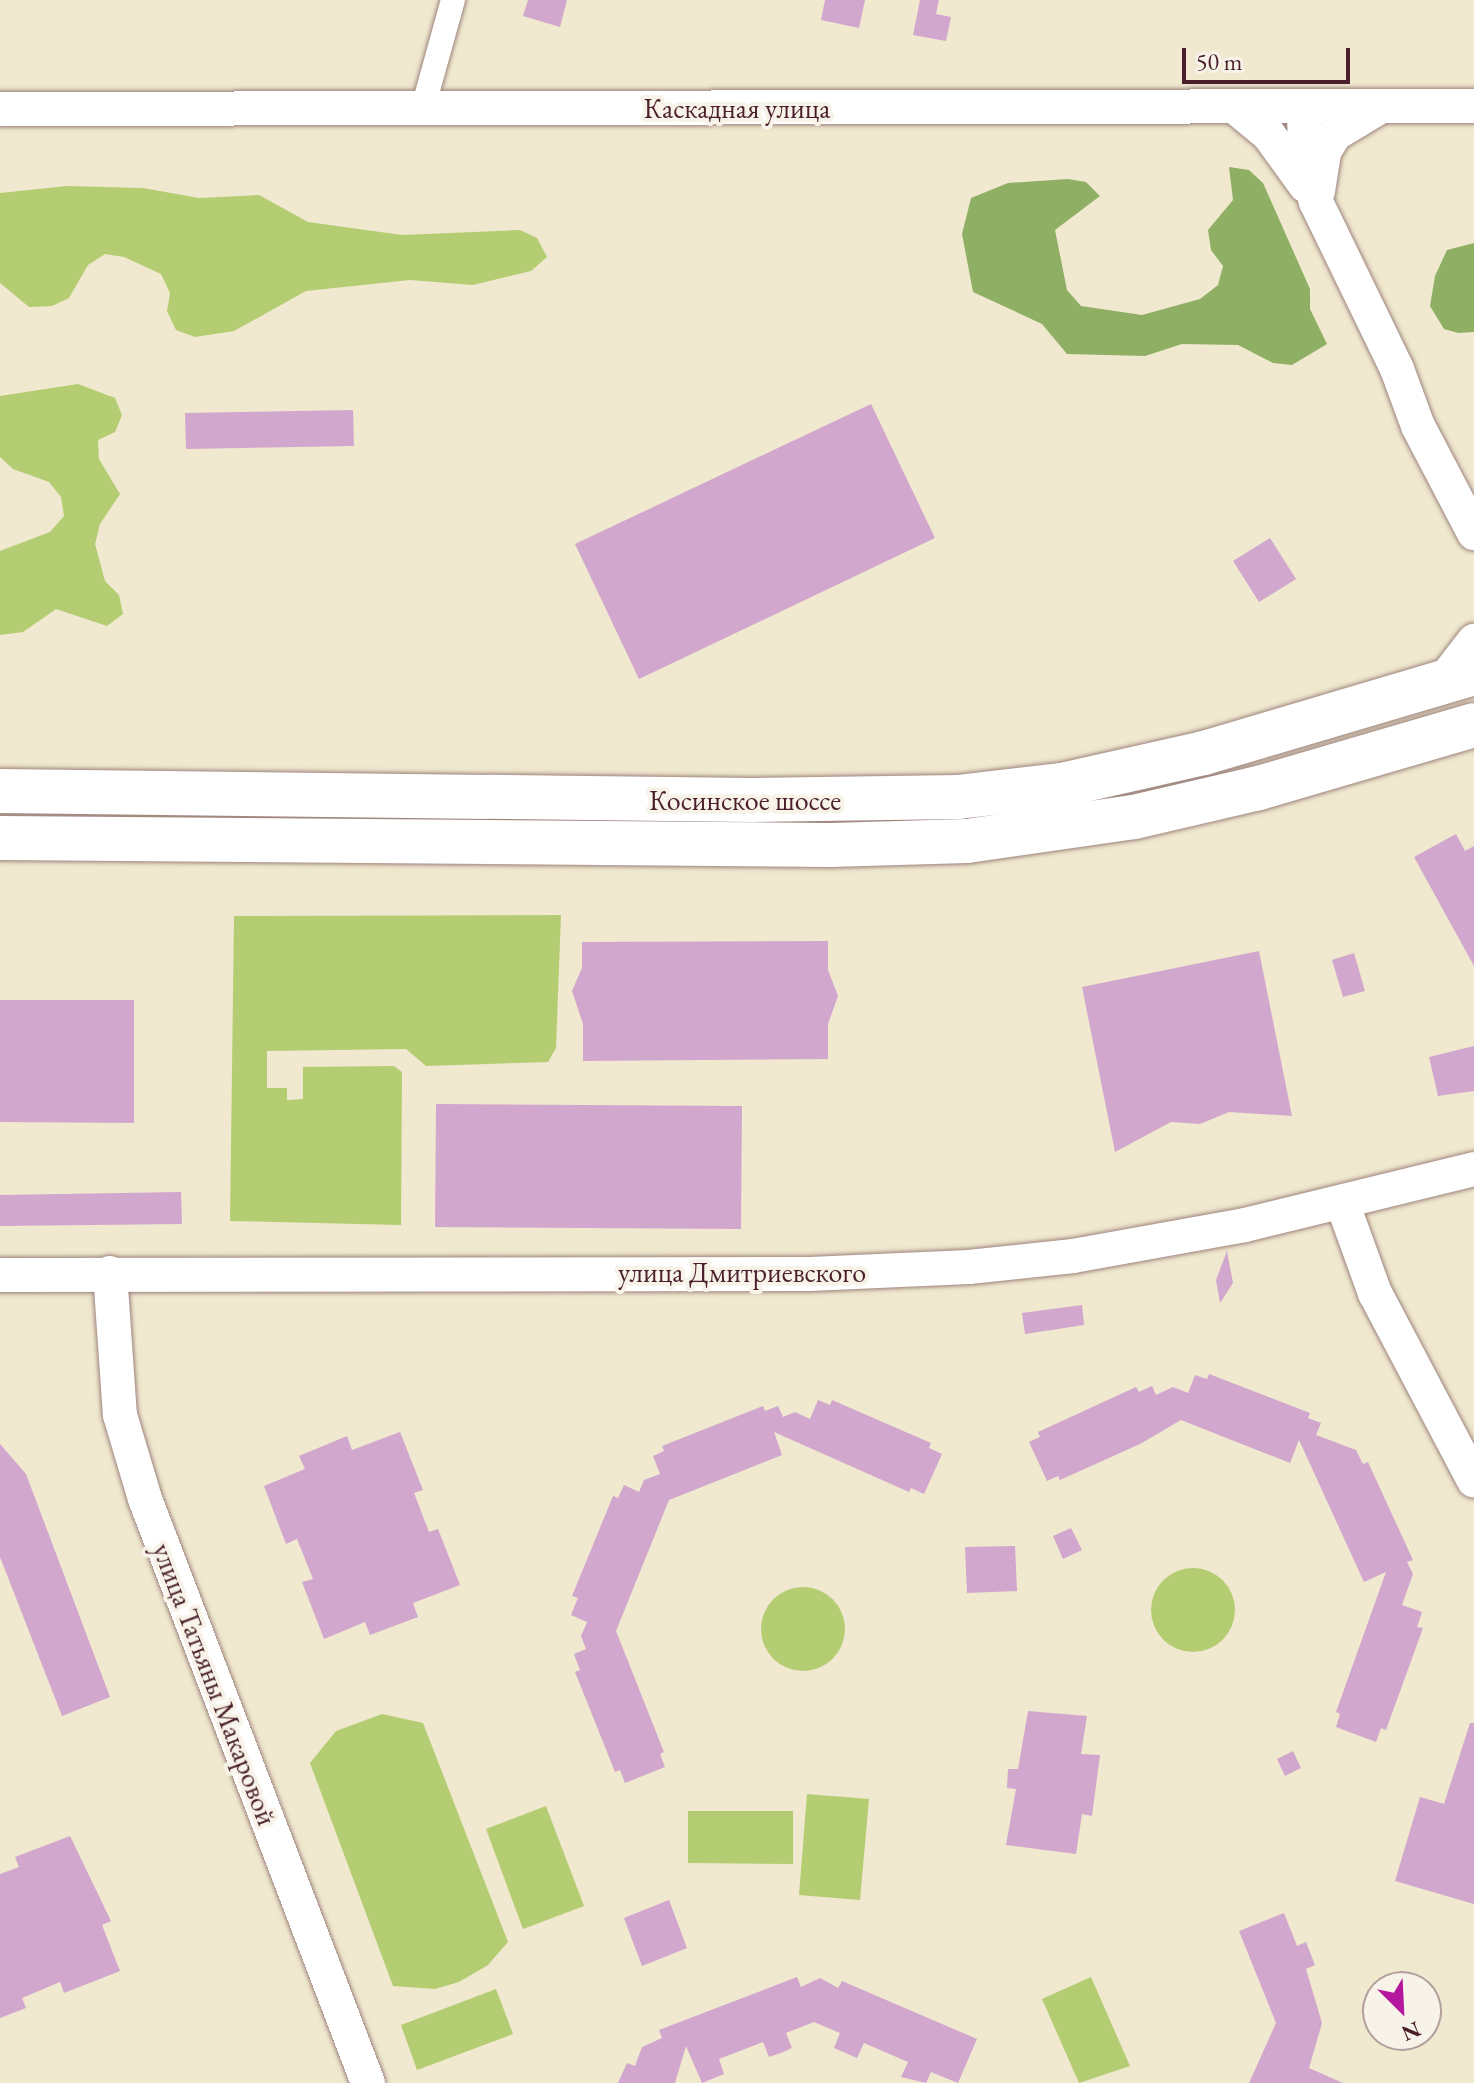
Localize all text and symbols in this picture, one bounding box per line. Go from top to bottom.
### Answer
scale bar [1186,32,1354,82]
text: 50 m [1196,46,1243,77]
street label: Каскадная улица [644,91,830,125]
street label: Косинское шоссе [649,783,841,817]
street label: улица Дмитриевского [618,1255,866,1289]
street label: улица Татьяны Макаровой [146,1538,284,1830]
north arrow [1362,1971,1442,2051]
text: N [1397,2015,1425,2048]

